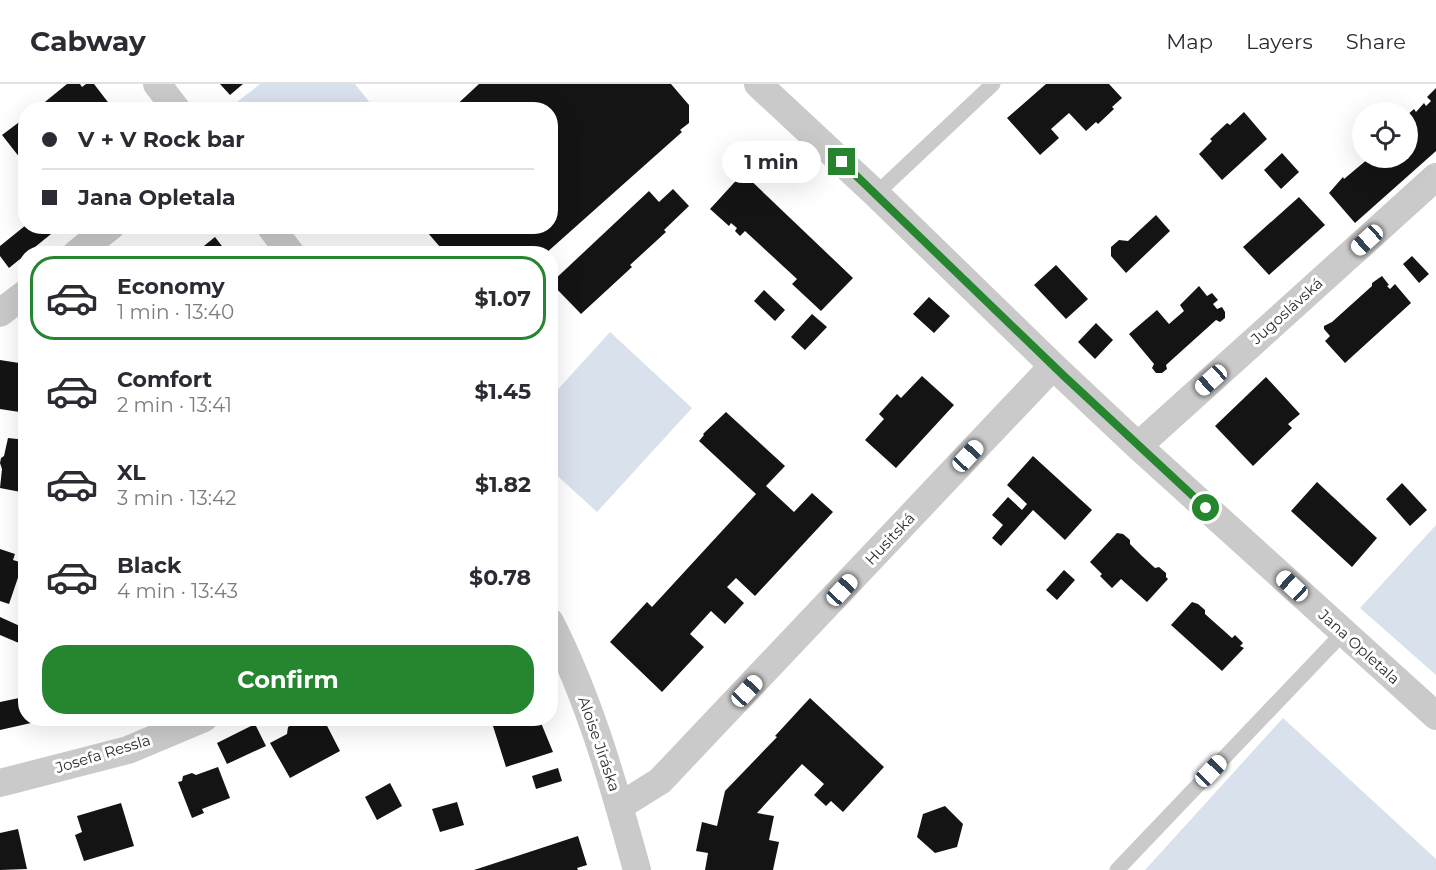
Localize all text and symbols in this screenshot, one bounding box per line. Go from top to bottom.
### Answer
text: Cabway [30,24,146,58]
text: Map [1166,29,1213,54]
text: Layers [1246,29,1313,54]
text: Share [1346,29,1406,54]
map controls [1352,102,1418,168]
button: locate [1352,102,1418,168]
text: V + V Rock bar [78,126,245,153]
callout: 1 min [722,141,821,183]
route end [828,148,855,175]
text: 1 min [744,150,799,174]
text: Jana Opletala [78,184,236,211]
car [1348,221,1386,259]
icon: car [45,271,99,325]
text: Economy [117,273,225,300]
street label: Jugoslávská [1246,273,1327,349]
text: $1.07 [475,285,531,312]
text: 1 min · 13:40 [117,300,234,324]
car [1192,361,1230,399]
icon: car [45,364,99,418]
text: Comfort [117,366,212,393]
text: $1.45 [475,378,531,405]
text: 2 min · 13:41 [117,393,232,417]
car [949,437,987,475]
icon: car [45,457,99,511]
text: XL [117,459,146,486]
text: $1.82 [475,471,531,498]
text: 3 min · 13:42 [117,486,236,510]
route start [1192,494,1219,521]
street label: Husitská [861,509,919,569]
icon: car [45,550,99,604]
text: Black [117,552,181,579]
text: $0.78 [469,564,531,591]
car [1273,567,1311,605]
car [823,571,861,609]
text: 4 min · 13:43 [117,579,238,603]
street label: Jana Opletala [1314,605,1404,688]
button: Confirm [42,645,534,714]
car [728,672,766,710]
street label: Aloise Jiráska [574,694,625,794]
street label: Josefa Ressla [52,730,153,777]
car [1192,752,1230,790]

